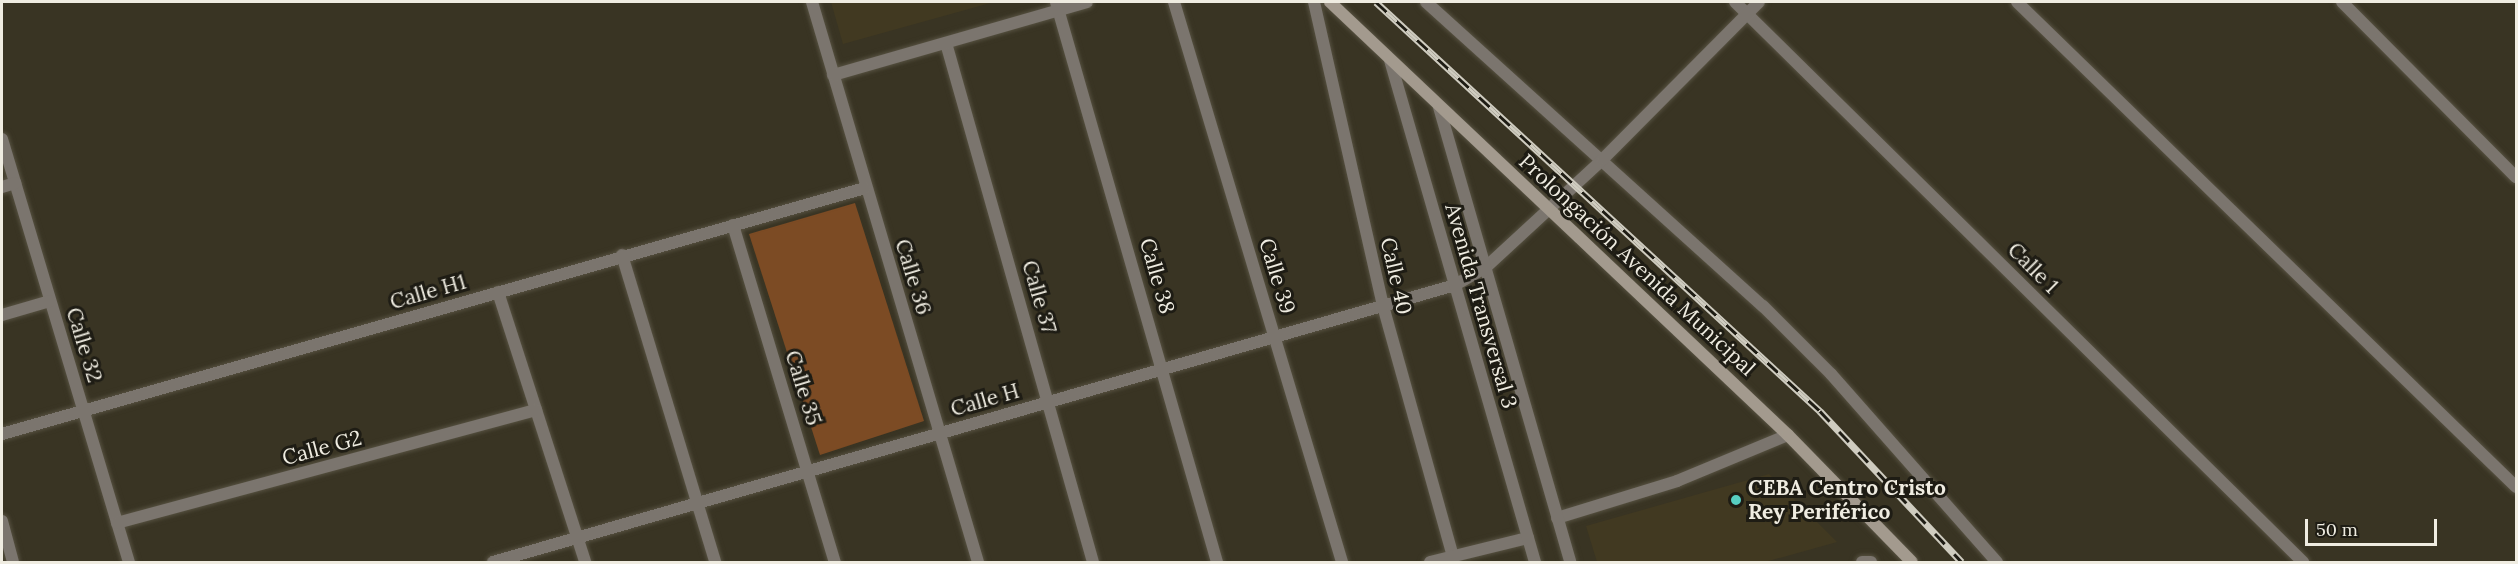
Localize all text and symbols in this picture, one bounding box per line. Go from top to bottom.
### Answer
street label: Prolongación Avenida Municipal [1514,149,1760,381]
street label: Avenida Transversal 3 [1440,201,1522,411]
street label: Calle 38 [1134,235,1180,317]
street label: Calle 39 [1254,235,1300,317]
street label: Calle 40 [1375,235,1417,317]
street label: Calle 36 [890,236,936,318]
street label: Calle 1 [2002,237,2064,299]
street label: Calle 37 [1017,258,1061,336]
street label: Calle H1 [387,269,469,315]
street label: Calle 32 [61,305,107,385]
street label: Calle 35 [780,348,826,428]
street label: Calle H [948,378,1022,422]
street label: Calle G2 [280,425,364,471]
place label: CEBA Centro Cristo Rey Periférico [1748,475,1946,525]
marker: CEBA Centro Cristo Rey Periférico [1729,493,1743,507]
scale bar [2308,507,2440,545]
text: 50 m [2316,518,2358,541]

